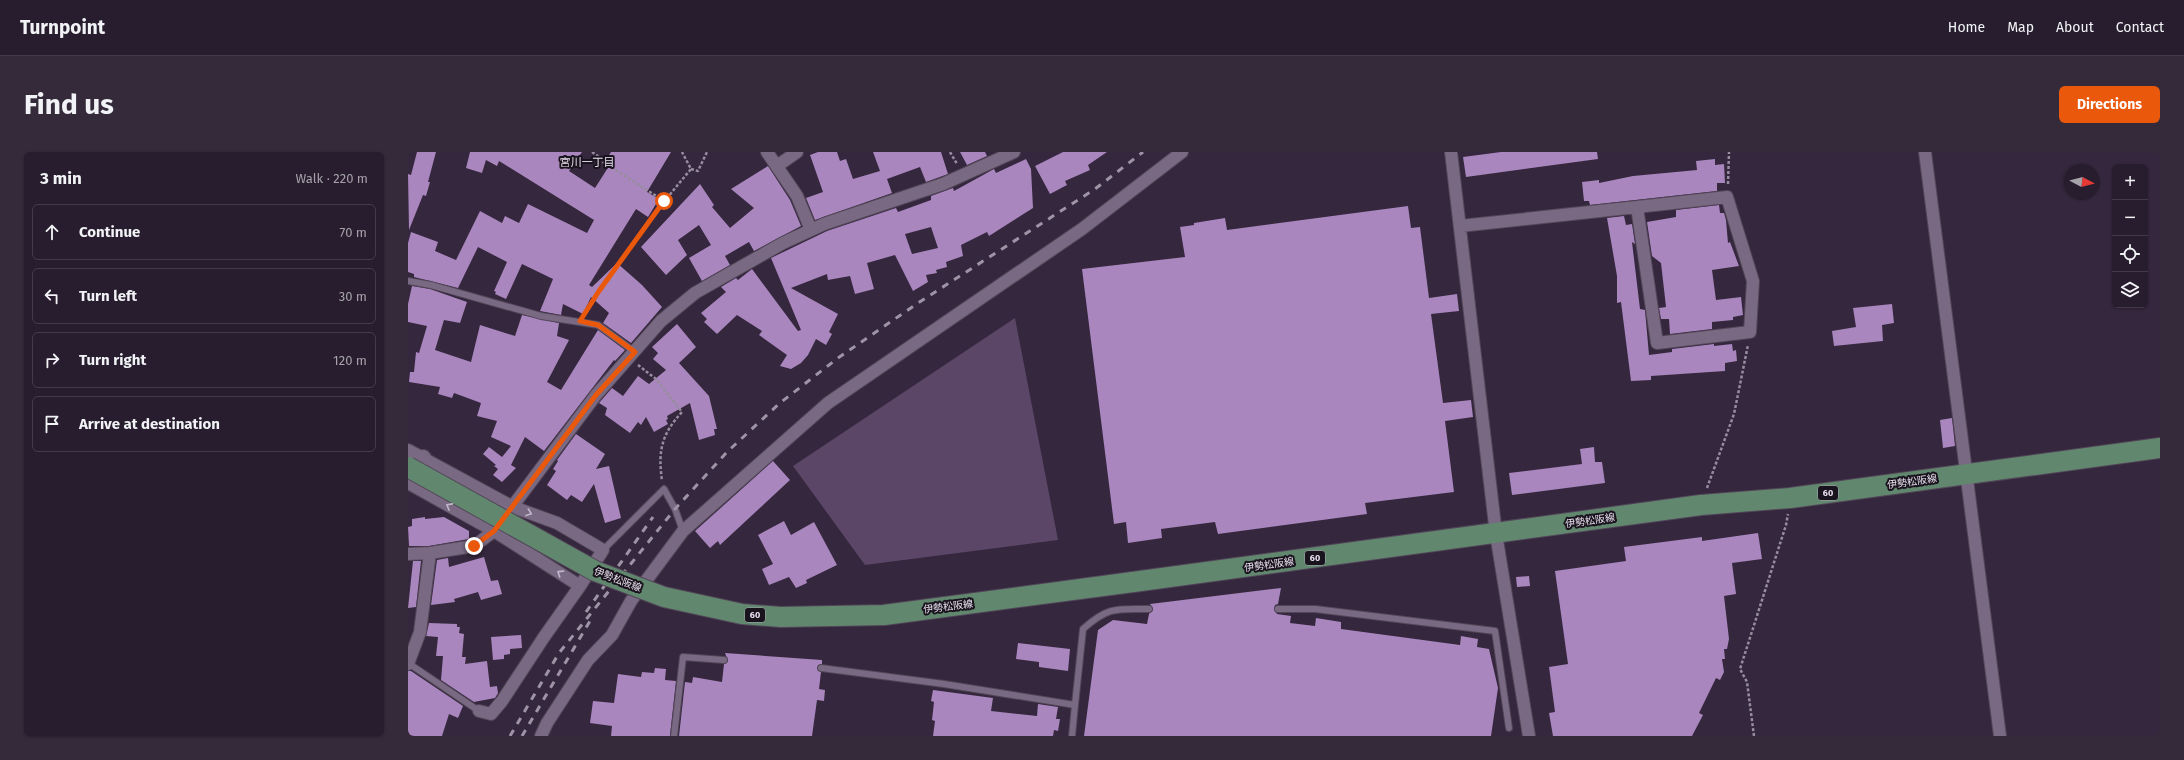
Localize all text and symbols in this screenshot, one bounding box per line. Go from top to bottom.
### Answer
text: Turnpoint [20,16,105,39]
text: Home [1948,19,1985,36]
text: Map [2007,19,2034,36]
text: About [2056,19,2094,36]
text: Contact [2116,19,2164,36]
button: Directions [2059,86,2160,123]
text: Find us [24,88,114,121]
district label: 宮川一丁目 [560,156,615,169]
north arrow [2064,164,2100,200]
map controls [2112,164,2148,308]
button: + [2112,164,2148,200]
text: 3 min [40,168,82,189]
text: Walk · 220 m [296,171,368,186]
route start [655,192,673,210]
button: − [2112,200,2148,236]
icon: ahead [41,221,63,243]
text: Continue [79,223,140,241]
text: 70 m [340,225,367,240]
button: locate [2112,236,2148,272]
button: layers [2112,272,2148,308]
icon: left [41,285,63,307]
text: Turn left [79,287,137,305]
text: 30 m [339,289,367,304]
icon: right [41,349,63,371]
text: Turn right [79,351,146,369]
text: 120 m [333,353,367,368]
icon: arrive [41,413,63,435]
text: Arrive at destination [79,415,220,433]
street label: 伊勢松阪線 [1887,473,1938,491]
road number: 60 [1818,486,1838,500]
one-way arrow [446,503,453,510]
one-way arrow [526,508,533,516]
street label: 伊勢松阪線 [1565,512,1616,530]
route end [465,537,483,555]
road number: 60 [1305,551,1325,565]
street label: 伊勢松阪線 [1244,556,1295,574]
street label: 伊勢松阪線 [592,565,643,594]
one-way arrow [557,571,564,578]
street label: 伊勢松阪線 [923,598,974,616]
road number: 60 [745,608,765,622]

